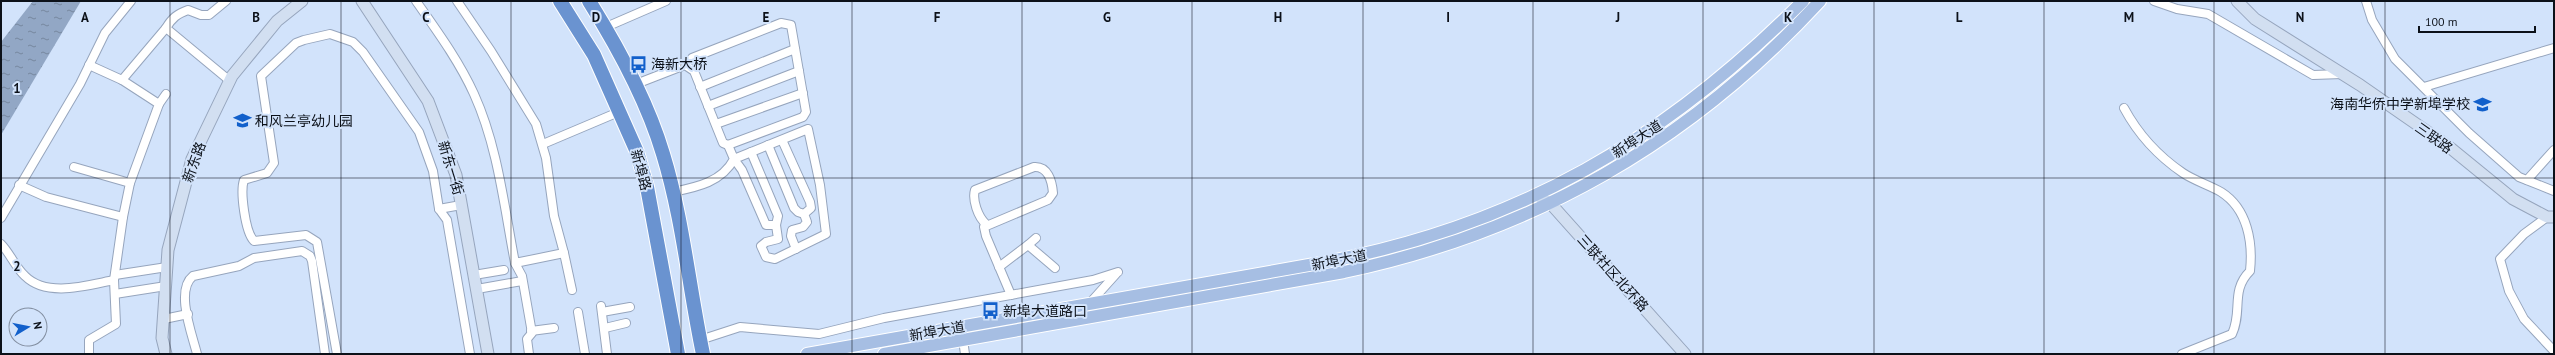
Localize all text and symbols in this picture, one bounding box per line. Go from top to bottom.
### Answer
scale bar [2419,8,2535,34]
text: A [81,9,89,26]
text: B [252,9,260,26]
text: C [422,9,430,26]
text: D [592,9,600,26]
text: E [763,9,770,26]
text: F [934,9,941,26]
text: G [1103,9,1111,26]
text: H [1274,9,1282,26]
text: I [1446,9,1450,26]
text: J [1615,9,1620,26]
text: K [1784,9,1792,26]
text: L [1956,9,1963,26]
text: M [2124,9,2134,26]
text: N [2296,9,2304,26]
text: 100 m [2425,14,2458,29]
bus stop icon: 海新大桥 [628,54,648,74]
place label: 海新大桥 [651,55,707,73]
text: 1 [13,80,21,97]
school or university icon: 海南华侨中学新埠学校 [2473,94,2493,114]
place label: 海南华侨中学新埠学校 [2330,95,2470,113]
school or university icon: 和风兰亭幼儿园 [232,111,252,131]
place label: 和风兰亭幼儿园 [255,112,353,130]
street label: 新埠大道 [1609,116,1665,162]
street label: 三联路 [2412,119,2456,157]
street label: 新东路 [178,139,210,185]
street label: 新东一街 [434,139,468,197]
street label: 新埠路 [627,147,655,193]
street label: 三联社区北环路 [1574,231,1652,315]
street label: 新埠大道 [1310,246,1368,274]
text: 2 [13,258,21,275]
bus stop icon: 新埠大道路口 [980,301,1000,321]
place label: 新埠大道路口 [1003,302,1087,320]
north arrow [8,307,48,347]
street label: 新埠大道 [908,317,966,345]
text: N [30,320,45,330]

